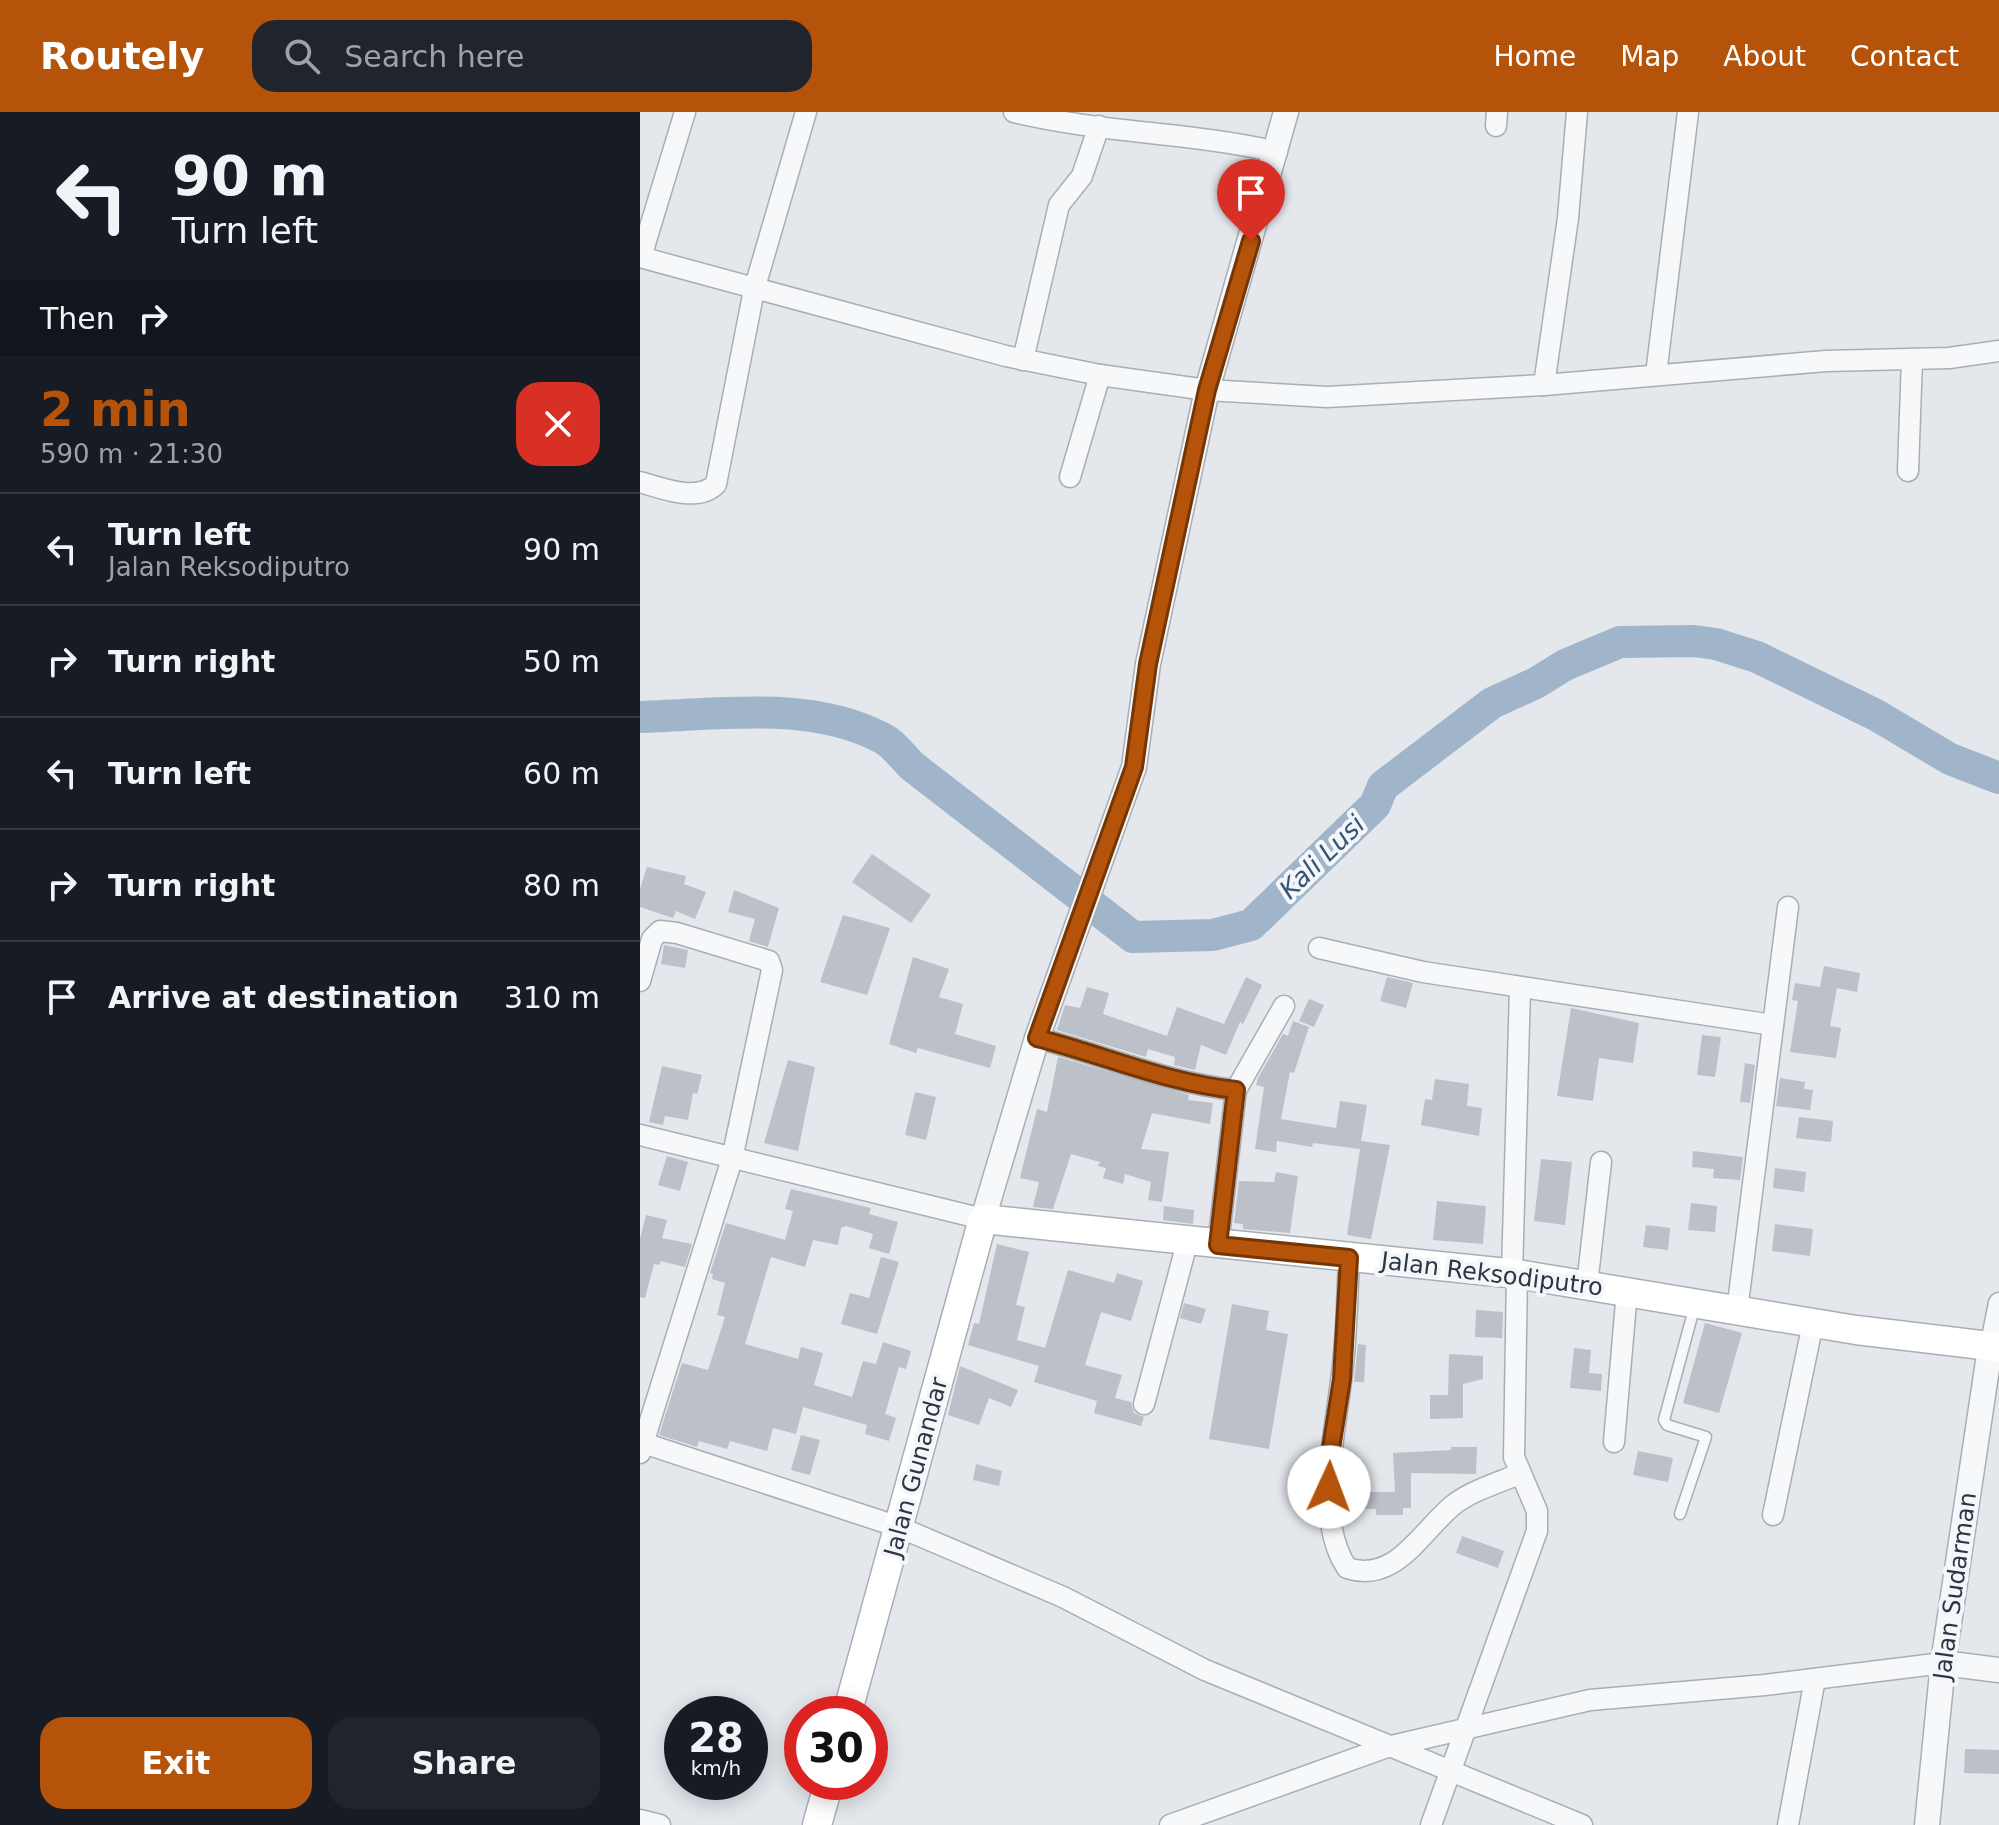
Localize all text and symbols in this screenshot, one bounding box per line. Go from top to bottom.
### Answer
search box [252,20,812,92]
text: Routely [40,34,204,78]
icon: search [280,34,324,78]
text: Search here [344,39,524,74]
text: Home [1493,40,1576,73]
text: Map [1620,40,1679,73]
text: About [1723,40,1806,73]
text: Contact [1850,40,1959,73]
text: 90 m [172,143,328,208]
icon: left [40,144,144,248]
pin [1217,159,1285,241]
icon: arrive [1229,171,1273,215]
text: Turn left [172,210,318,251]
icon: right [131,296,175,340]
text: Then [40,301,115,336]
text: 2 min [40,381,191,437]
button: close [516,382,600,466]
text: 590 m · 21:30 [40,439,223,469]
text: Turn left [108,517,251,552]
icon: left [40,527,84,571]
text: 90 m [523,532,600,567]
text: Jalan Reksodiputro [108,552,350,582]
icon: right [40,639,84,683]
text: Turn right [108,644,275,679]
text: 50 m [523,644,600,679]
icon: left [40,751,84,795]
text: Turn left [108,756,251,791]
text: 60 m [523,756,600,791]
water label: Kali Lusi [1273,809,1371,905]
icon: right [40,863,84,907]
text: Turn right [108,868,275,903]
text: 80 m [523,868,600,903]
icon: arrive [40,975,84,1019]
text: Arrive at destination [108,980,459,1015]
text: 310 m [504,980,600,1015]
street label: Jalan Reksodiputro [1378,1246,1604,1301]
street label: Jalan Gunandar [878,1374,953,1562]
position arrow [1287,1445,1371,1529]
street label: Jalan Sudarman [1928,1490,1982,1684]
speed limit sign: 30 [784,1696,888,1800]
text: 28 [688,1715,744,1761]
button: Exit [40,1717,312,1809]
button: Share [328,1717,600,1809]
text: km/h [691,1756,741,1780]

